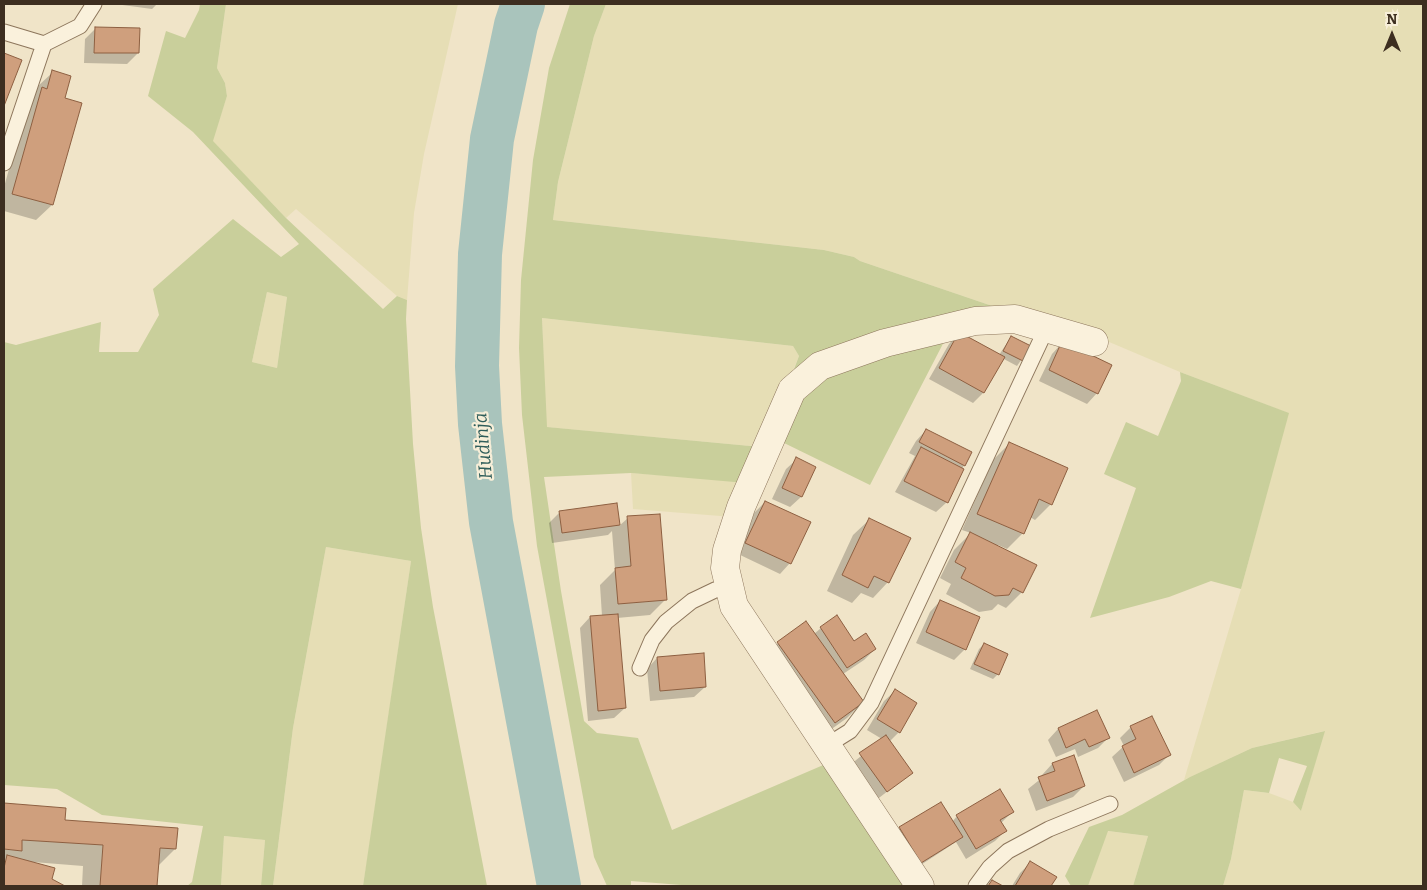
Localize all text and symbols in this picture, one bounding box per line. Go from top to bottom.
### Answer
north arrow [1367,10,1417,60]
text: N [1387,11,1397,28]
water label: Hudinja [470,412,498,480]

